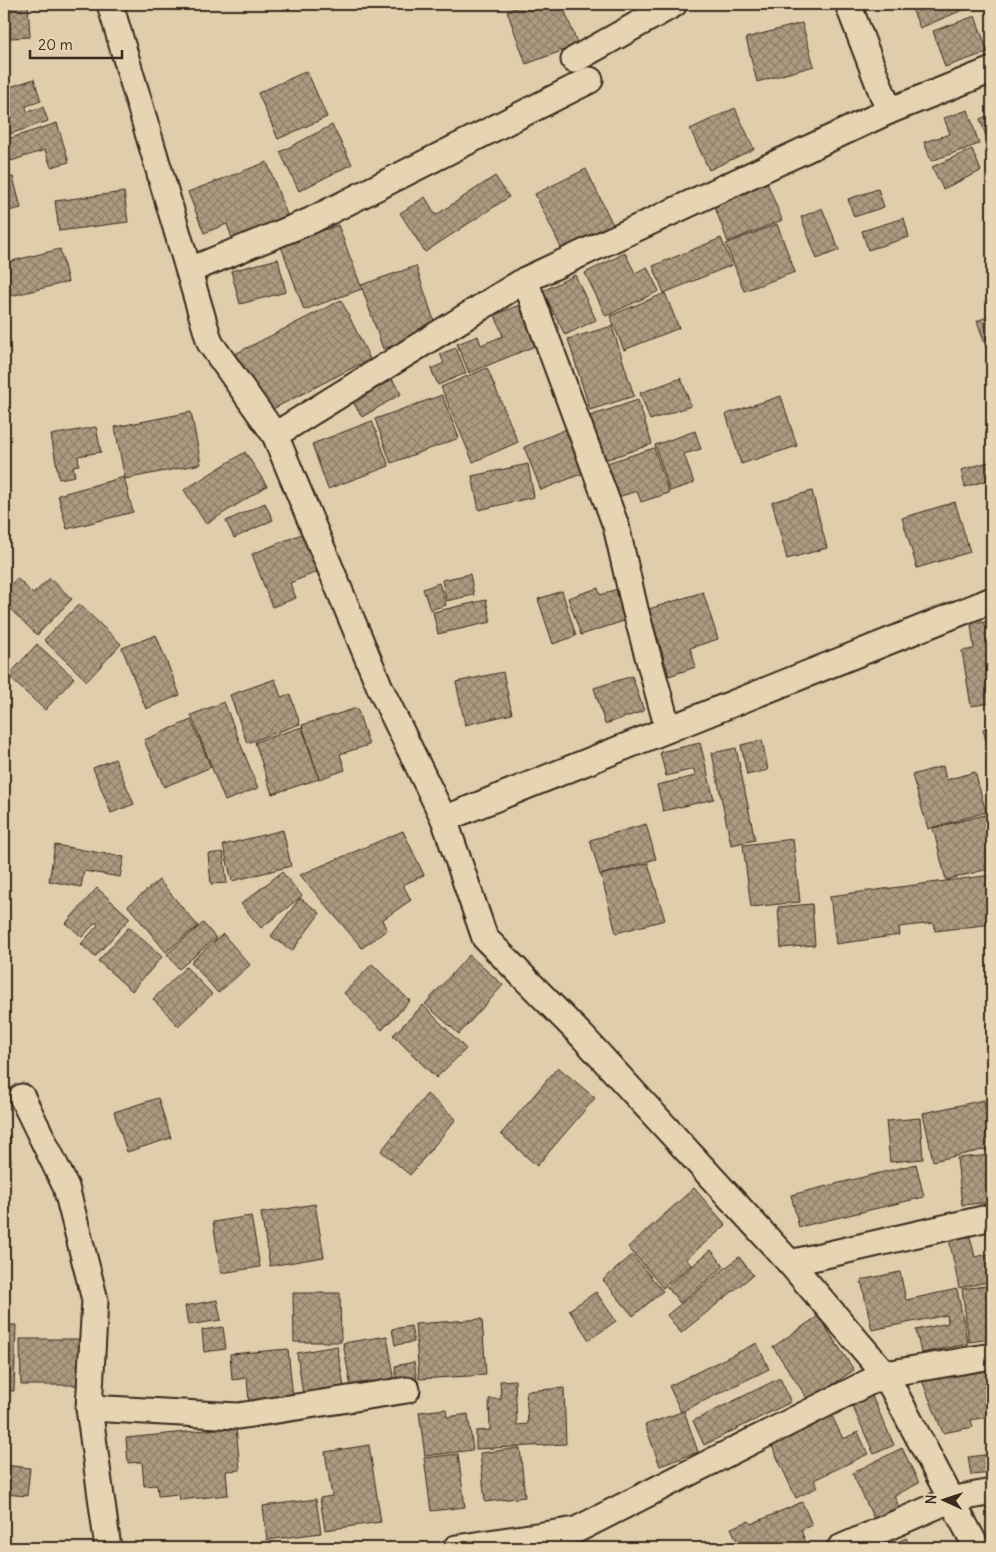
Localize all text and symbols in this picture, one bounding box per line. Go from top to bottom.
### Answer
scale bar [30,28,122,60]
text: 20 m [38,35,73,54]
north arrow [918,1474,968,1524]
text: N [922,1494,940,1505]

